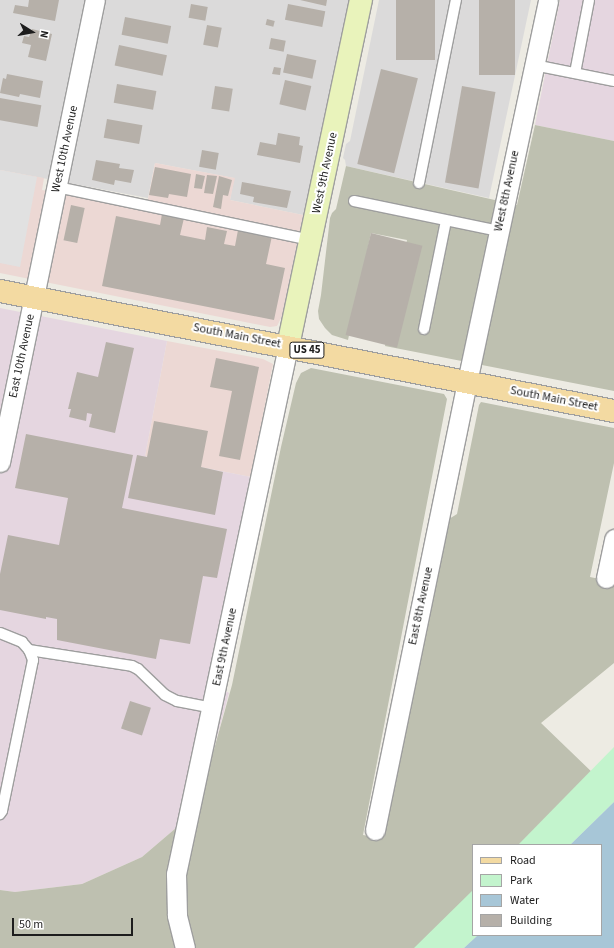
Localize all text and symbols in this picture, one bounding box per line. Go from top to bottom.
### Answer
north arrow [12,12,52,52]
text: N [36,29,52,39]
street label: West 10th Avenue [49,104,81,194]
street label: West 9th Avenue [309,131,341,215]
street label: West 8th Avenue [491,149,523,233]
street label: East 10th Avenue [6,313,38,399]
street label: South Main Street [192,320,282,352]
road number: US 45 [289,341,325,359]
street label: South Main Street [509,383,599,415]
street label: East 8th Avenue [406,566,436,646]
street label: East 9th Avenue [210,607,240,687]
legend [472,844,602,936]
text: Road [510,852,536,869]
text: Park [510,872,532,889]
text: Water [510,892,539,909]
scale bar [14,910,135,936]
text: Building [510,912,552,929]
text: 50 m [19,916,43,933]

